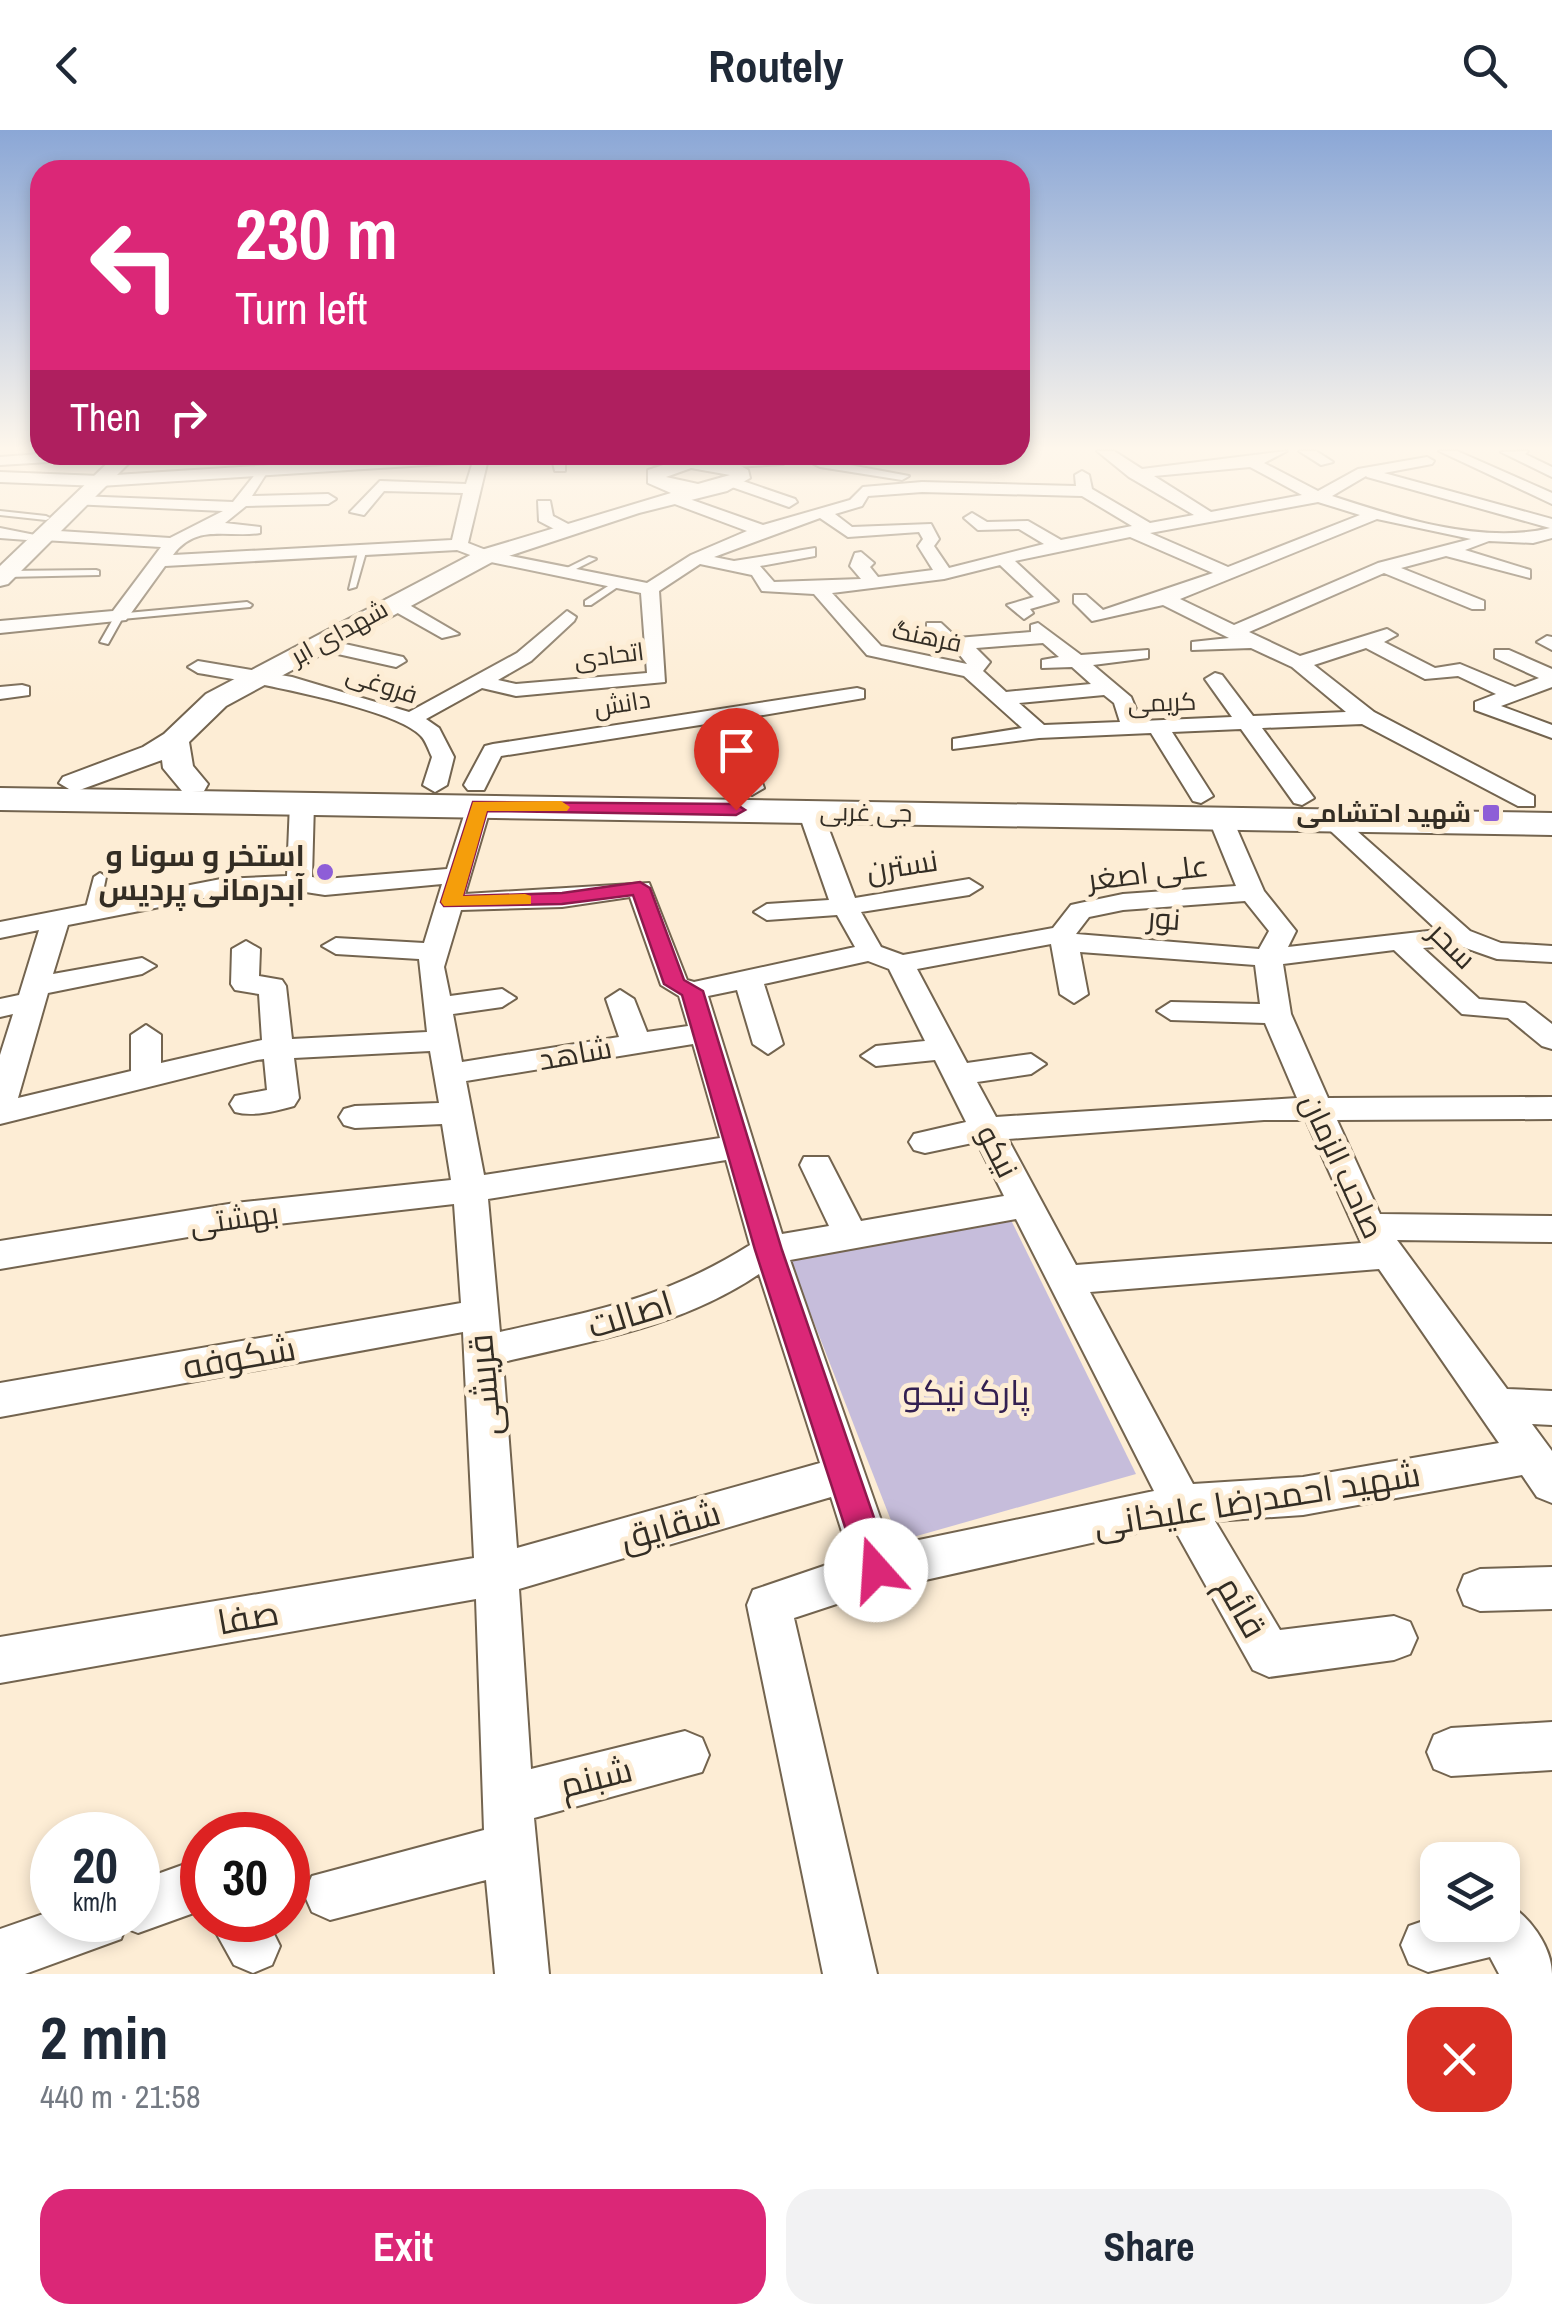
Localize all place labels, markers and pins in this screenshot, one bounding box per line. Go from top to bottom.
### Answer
pin [694,708,779,811]
place label: شهید احتشامی [1297,796,1471,830]
marker: شهید احتشامی [1480,802,1502,824]
place label: استخر و سونا و آبدرمانی پردیس [99,835,306,911]
marker: استخر و سونا و آبدرمانی پردیس [314,861,336,883]

